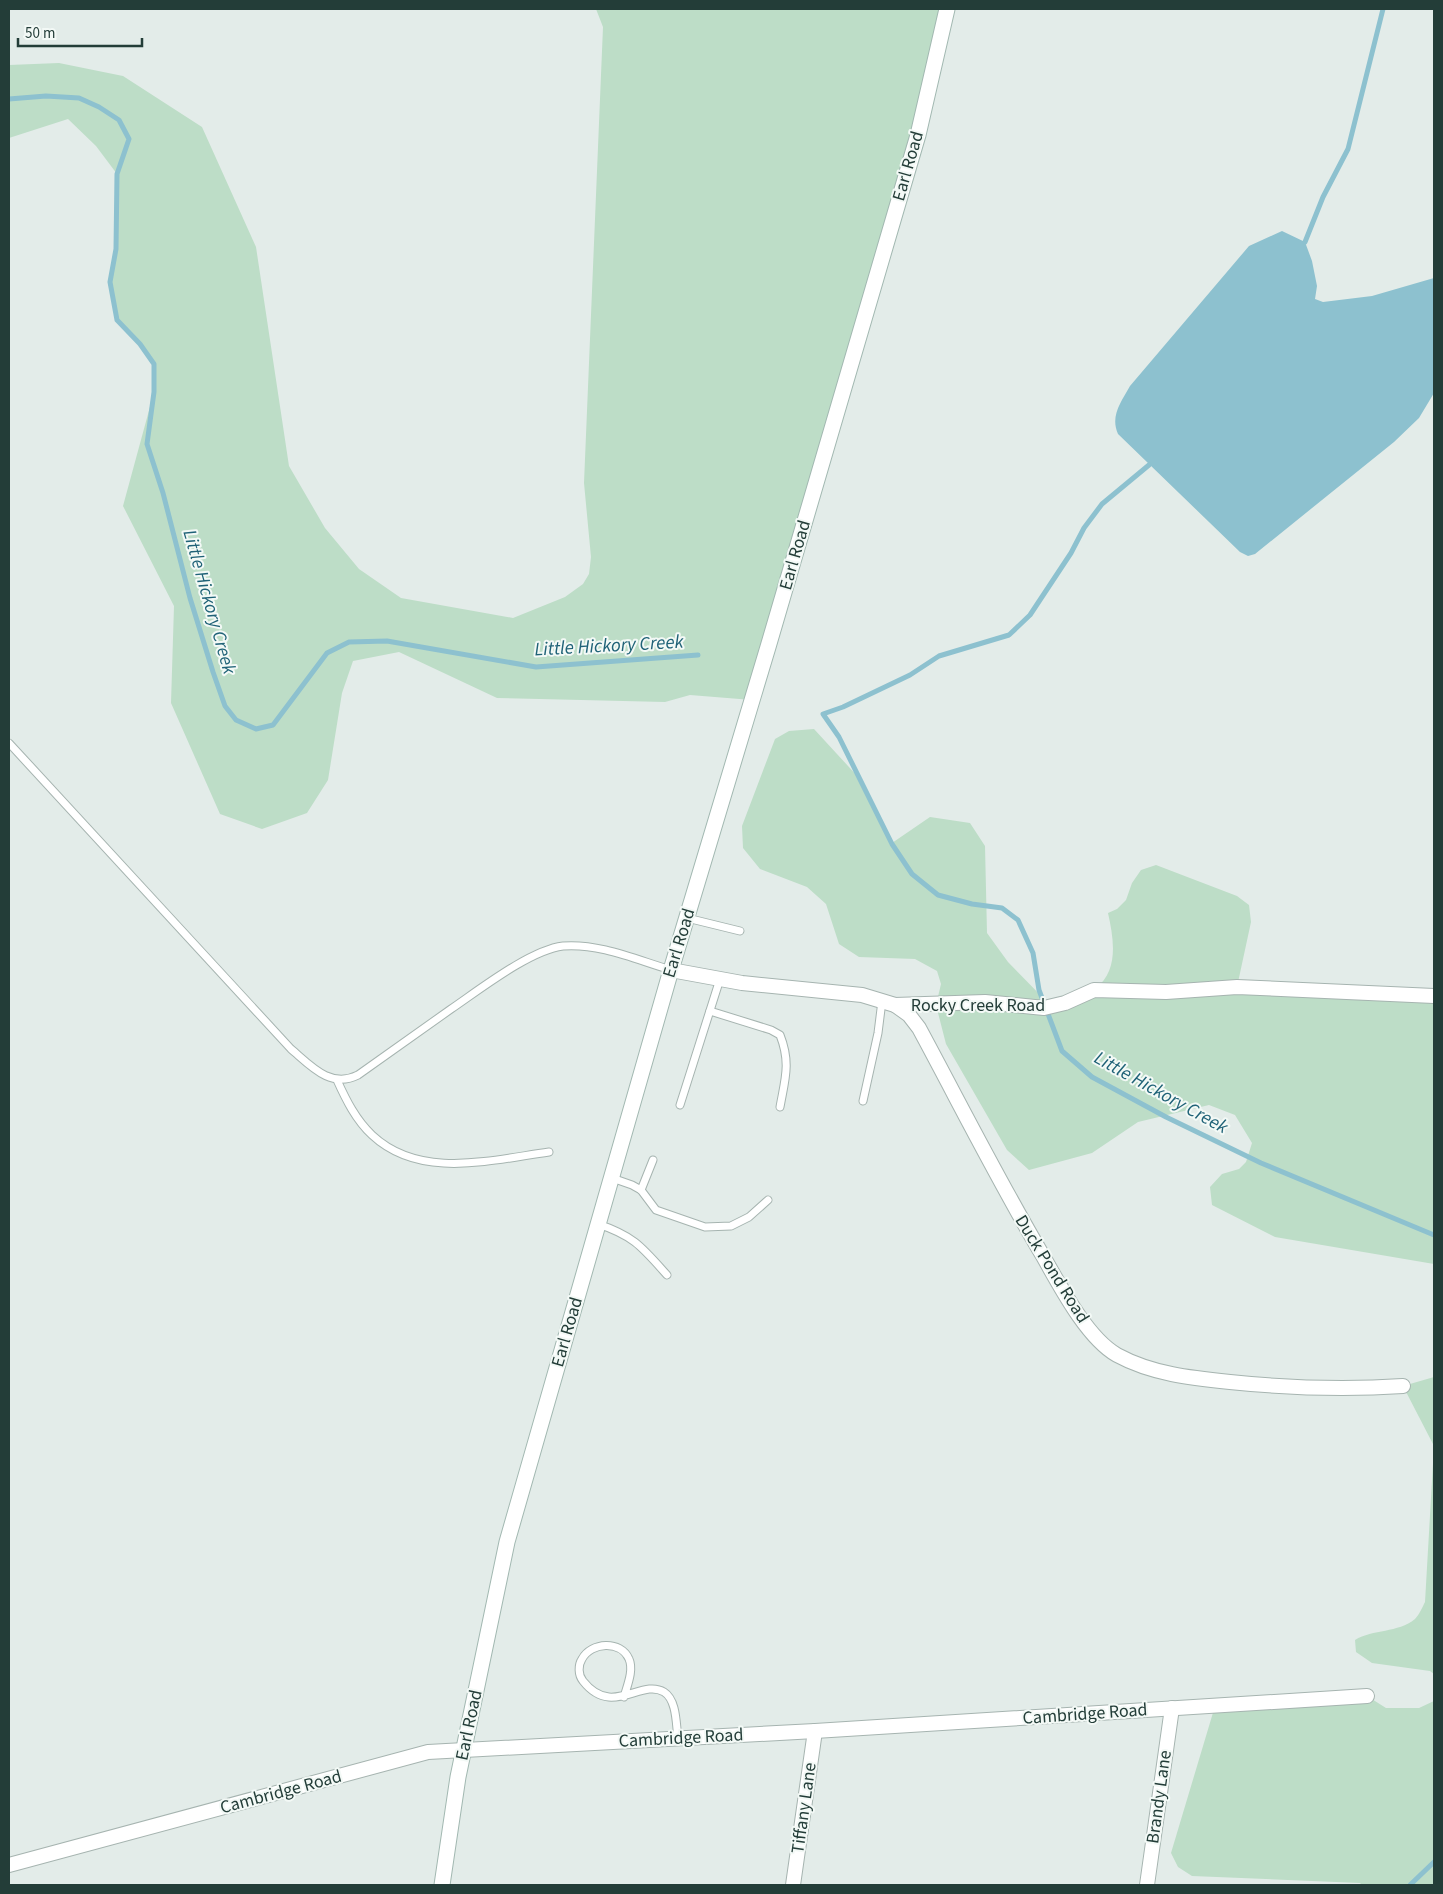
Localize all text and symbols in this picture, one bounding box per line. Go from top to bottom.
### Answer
scale bar [18,15,141,47]
text: 50 m [25,23,55,44]
street label: Earl Road [886,128,930,204]
street label: Earl Road [773,517,817,593]
water label: Little Hickory Creek [175,527,243,678]
water label: Little Hickory Creek [534,629,685,663]
street label: Earl Road [657,905,701,981]
street label: Rocky Creek Road [911,993,1045,1018]
water label: Little Hickory Creek [1089,1045,1234,1141]
street label: Duck Pond Road [1009,1210,1095,1328]
street label: Earl Road [545,1294,589,1370]
street label: Earl Road [449,1687,489,1763]
street label: Cambridge Road [1022,1697,1148,1731]
street label: Cambridge Road [618,1722,744,1754]
street label: Brandy Lane [1140,1749,1178,1845]
street label: Tiffany Lane [785,1761,823,1855]
street label: Cambridge Road [217,1764,345,1820]

